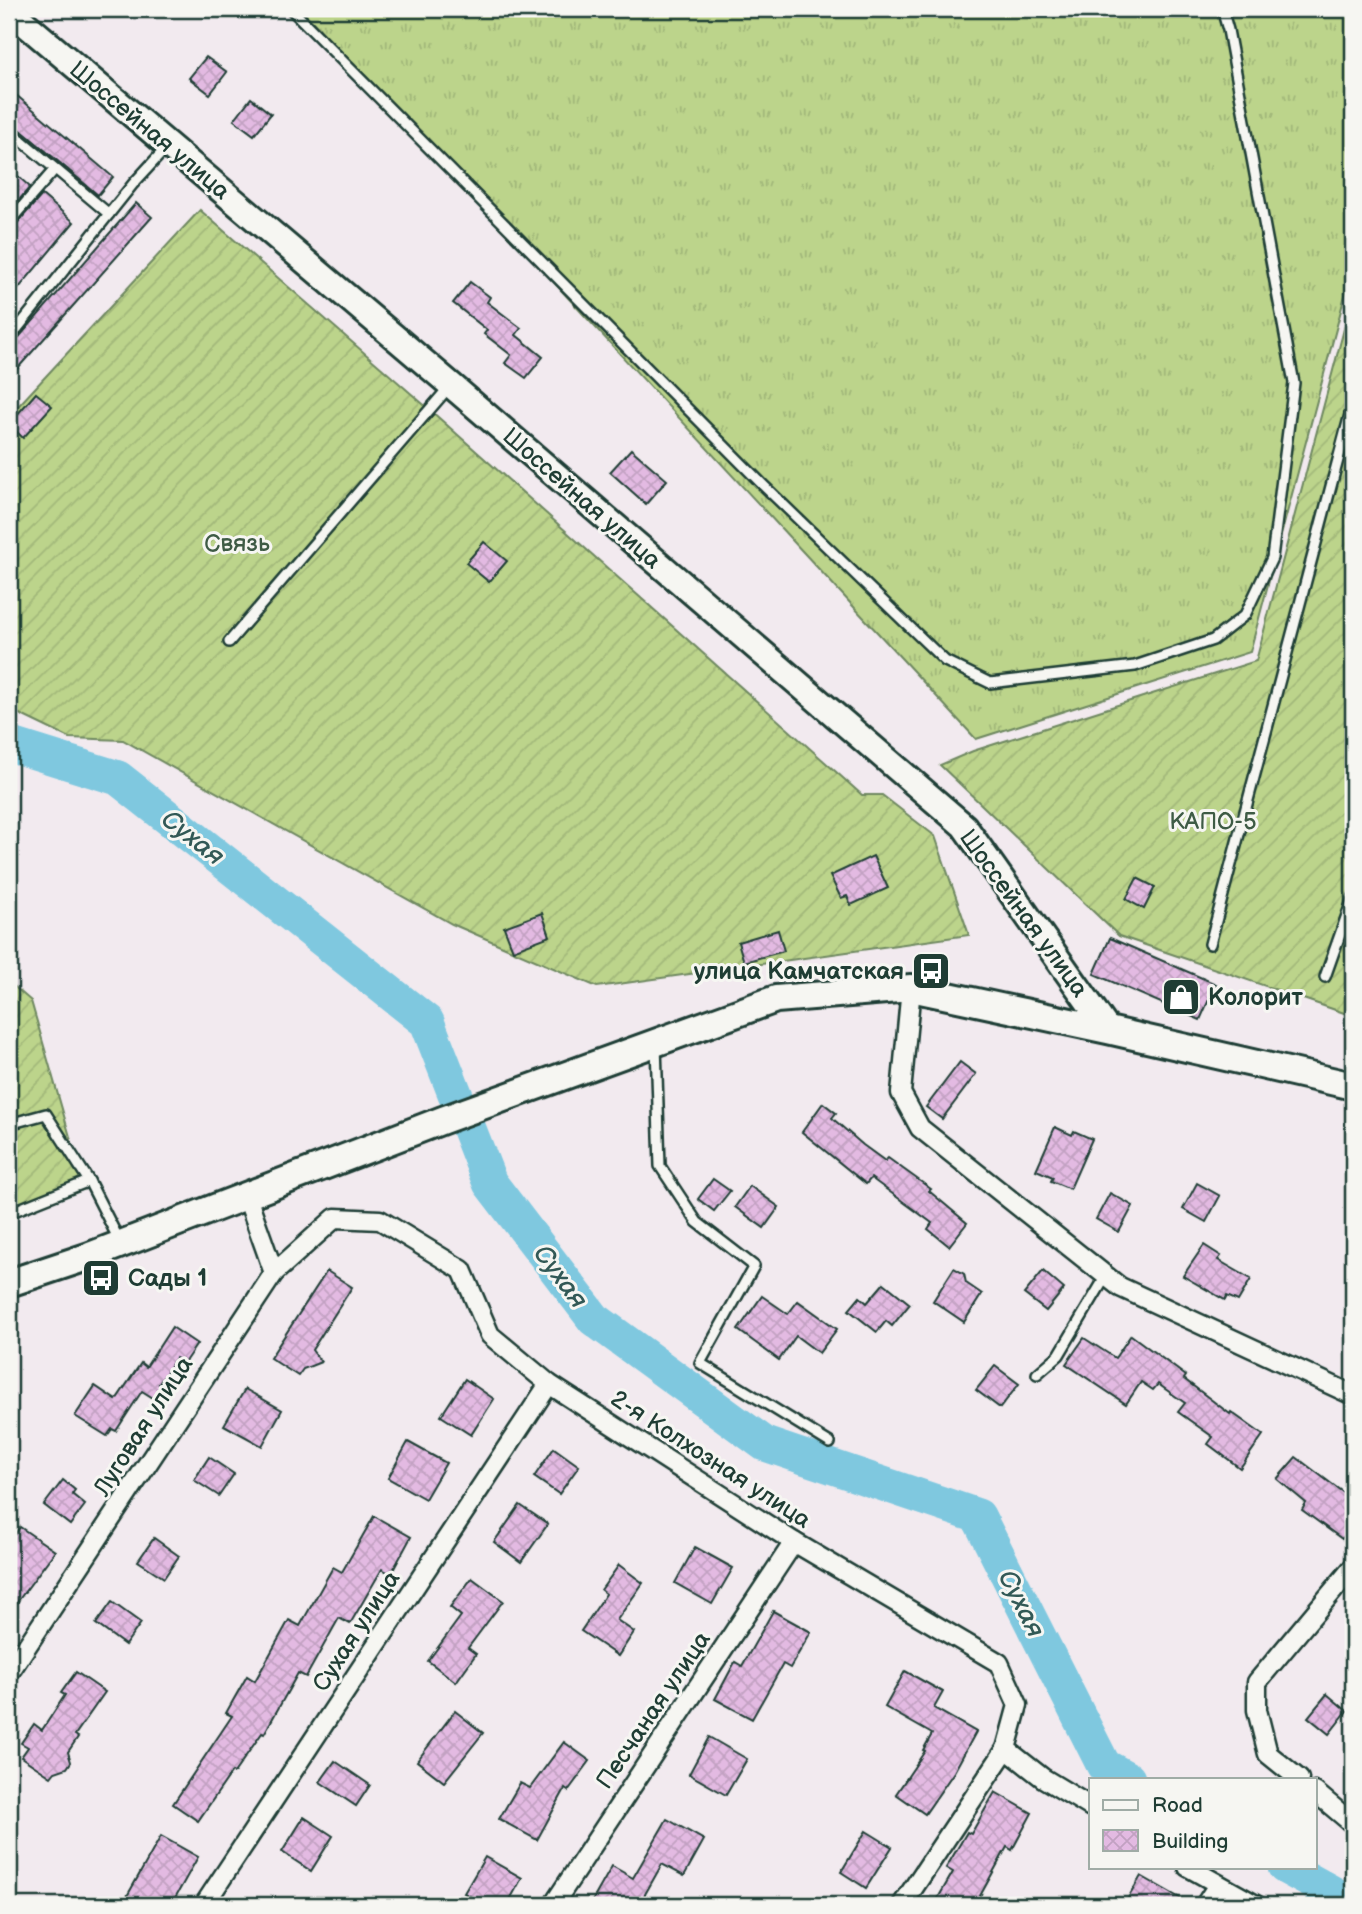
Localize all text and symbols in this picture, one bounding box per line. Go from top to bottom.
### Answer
street label: Шоссейная улица [64,55,236,206]
street label: Шоссейная улица [497,422,667,575]
park label: Связь [204,529,270,558]
water label: Сухая [155,804,230,873]
park label: КАПО-5 [1169,807,1257,836]
street label: Шоссейная улица [953,824,1094,1003]
bus stop icon: улица Камчатская [910,950,952,992]
place label: улица Камчатская [694,957,904,986]
shop icon: Колорит [1160,976,1202,1018]
place label: Колорит [1208,983,1303,1012]
water label: Сухая [526,1239,594,1315]
bus stop icon: Сады 1 [80,1257,122,1299]
place label: Сады 1 [128,1264,207,1293]
street label: Луговая улица [87,1351,199,1502]
street label: 2-я Колхозная улица [605,1384,816,1535]
street label: Сухая улица [307,1565,406,1697]
water label: Сухая [991,1565,1051,1643]
street label: Песчаная улица [590,1626,717,1795]
legend [1089,1778,1316,1868]
text: Road [1152,1793,1203,1818]
text: Building [1152,1829,1228,1854]

